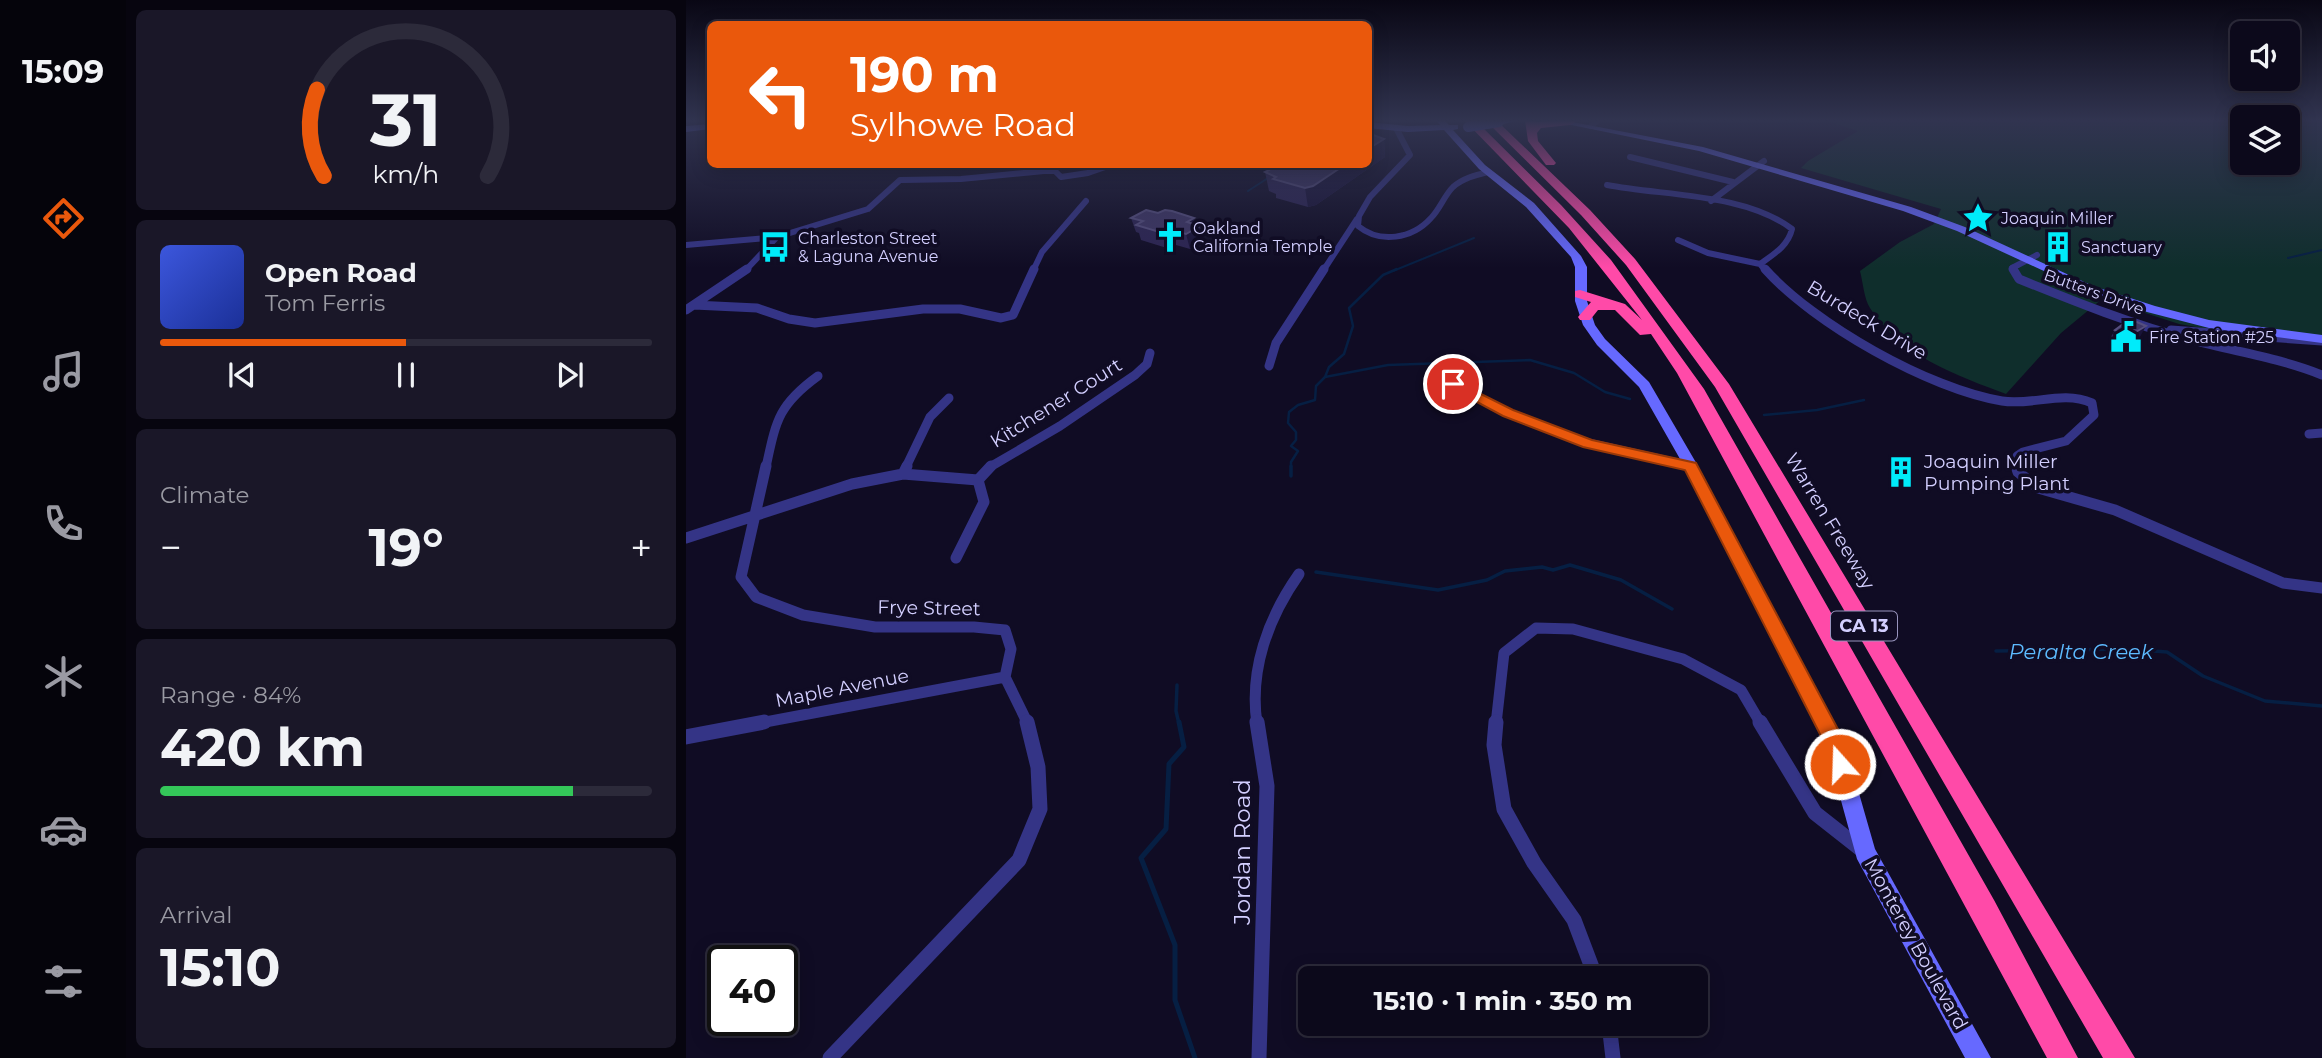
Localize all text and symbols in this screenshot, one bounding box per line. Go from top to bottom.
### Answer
map controls [2230,21,2300,175]
button: sound [2230,21,2300,91]
text: 190 m [850,45,999,104]
icon: left [735,49,826,140]
text: 15:09 [22,52,104,91]
text: 31 [369,76,442,164]
text: Sylhowe Road [850,105,1076,144]
button: layers [2230,105,2300,175]
text: km/h [373,159,439,189]
icon: directions [39,194,88,243]
place icon: Joaquin Miller [1961,201,1995,235]
place label: Joaquin Miller [2000,209,2114,228]
place label: Oakland California Temple [1193,219,1332,256]
church icon: Oakland California Temple [1153,220,1187,254]
place label: Charleston Street & Laguna Avenue [798,229,938,266]
bus stop icon: Charleston Street & Laguna Avenue [758,230,792,264]
building icon: Sanctuary [2041,230,2075,264]
place label: Sanctuary [2081,238,2162,257]
text: Open Road [265,257,417,289]
street label: Butters Drive [2041,265,2147,319]
street label: Burdeck Drive [1803,275,1931,365]
text: Tom Ferris [265,289,385,317]
public building icon: Fire Station #25 [2109,320,2143,354]
place label: Fire Station #25 [2149,328,2274,347]
icon: music [39,347,88,396]
street label: Kitchener Court [986,353,1126,453]
pin [1423,354,1483,414]
icon: previous [223,356,261,394]
icon: pause [387,356,425,394]
icon: next [551,356,589,394]
icon: arrive [1434,365,1472,403]
street label: Warren Freeway [1780,449,1880,594]
place label: Joaquin Miller Pumping Plant [1923,450,2070,495]
building icon: Joaquin Miller Pumping Plant [1884,455,1918,489]
text: Climate [160,481,249,509]
icon: phone [39,499,88,548]
text: 19° [368,516,444,579]
text: − [160,524,182,571]
text: + [630,524,652,571]
street label: Frye Street [877,596,981,620]
road number: CA 13 [1831,612,1897,640]
water label: Peralta Creek [2009,639,2155,664]
icon: climate [39,652,88,701]
street label: Maple Avenue [773,664,911,712]
text: Range · 84% [160,681,301,709]
text: 420 km [160,716,365,779]
position arrow [1803,727,1877,801]
street label: Jordan Road [1228,779,1256,926]
icon: car [39,805,88,854]
street label: Monterey Boulevard [1859,854,1973,1034]
text: Arrival [160,901,233,929]
text: 15:10 [160,936,281,999]
speed limit sign: 40 [707,945,798,1036]
icon: filters [39,957,88,1006]
text: 15:10 · 1 min · 350 m [1374,985,1632,1017]

